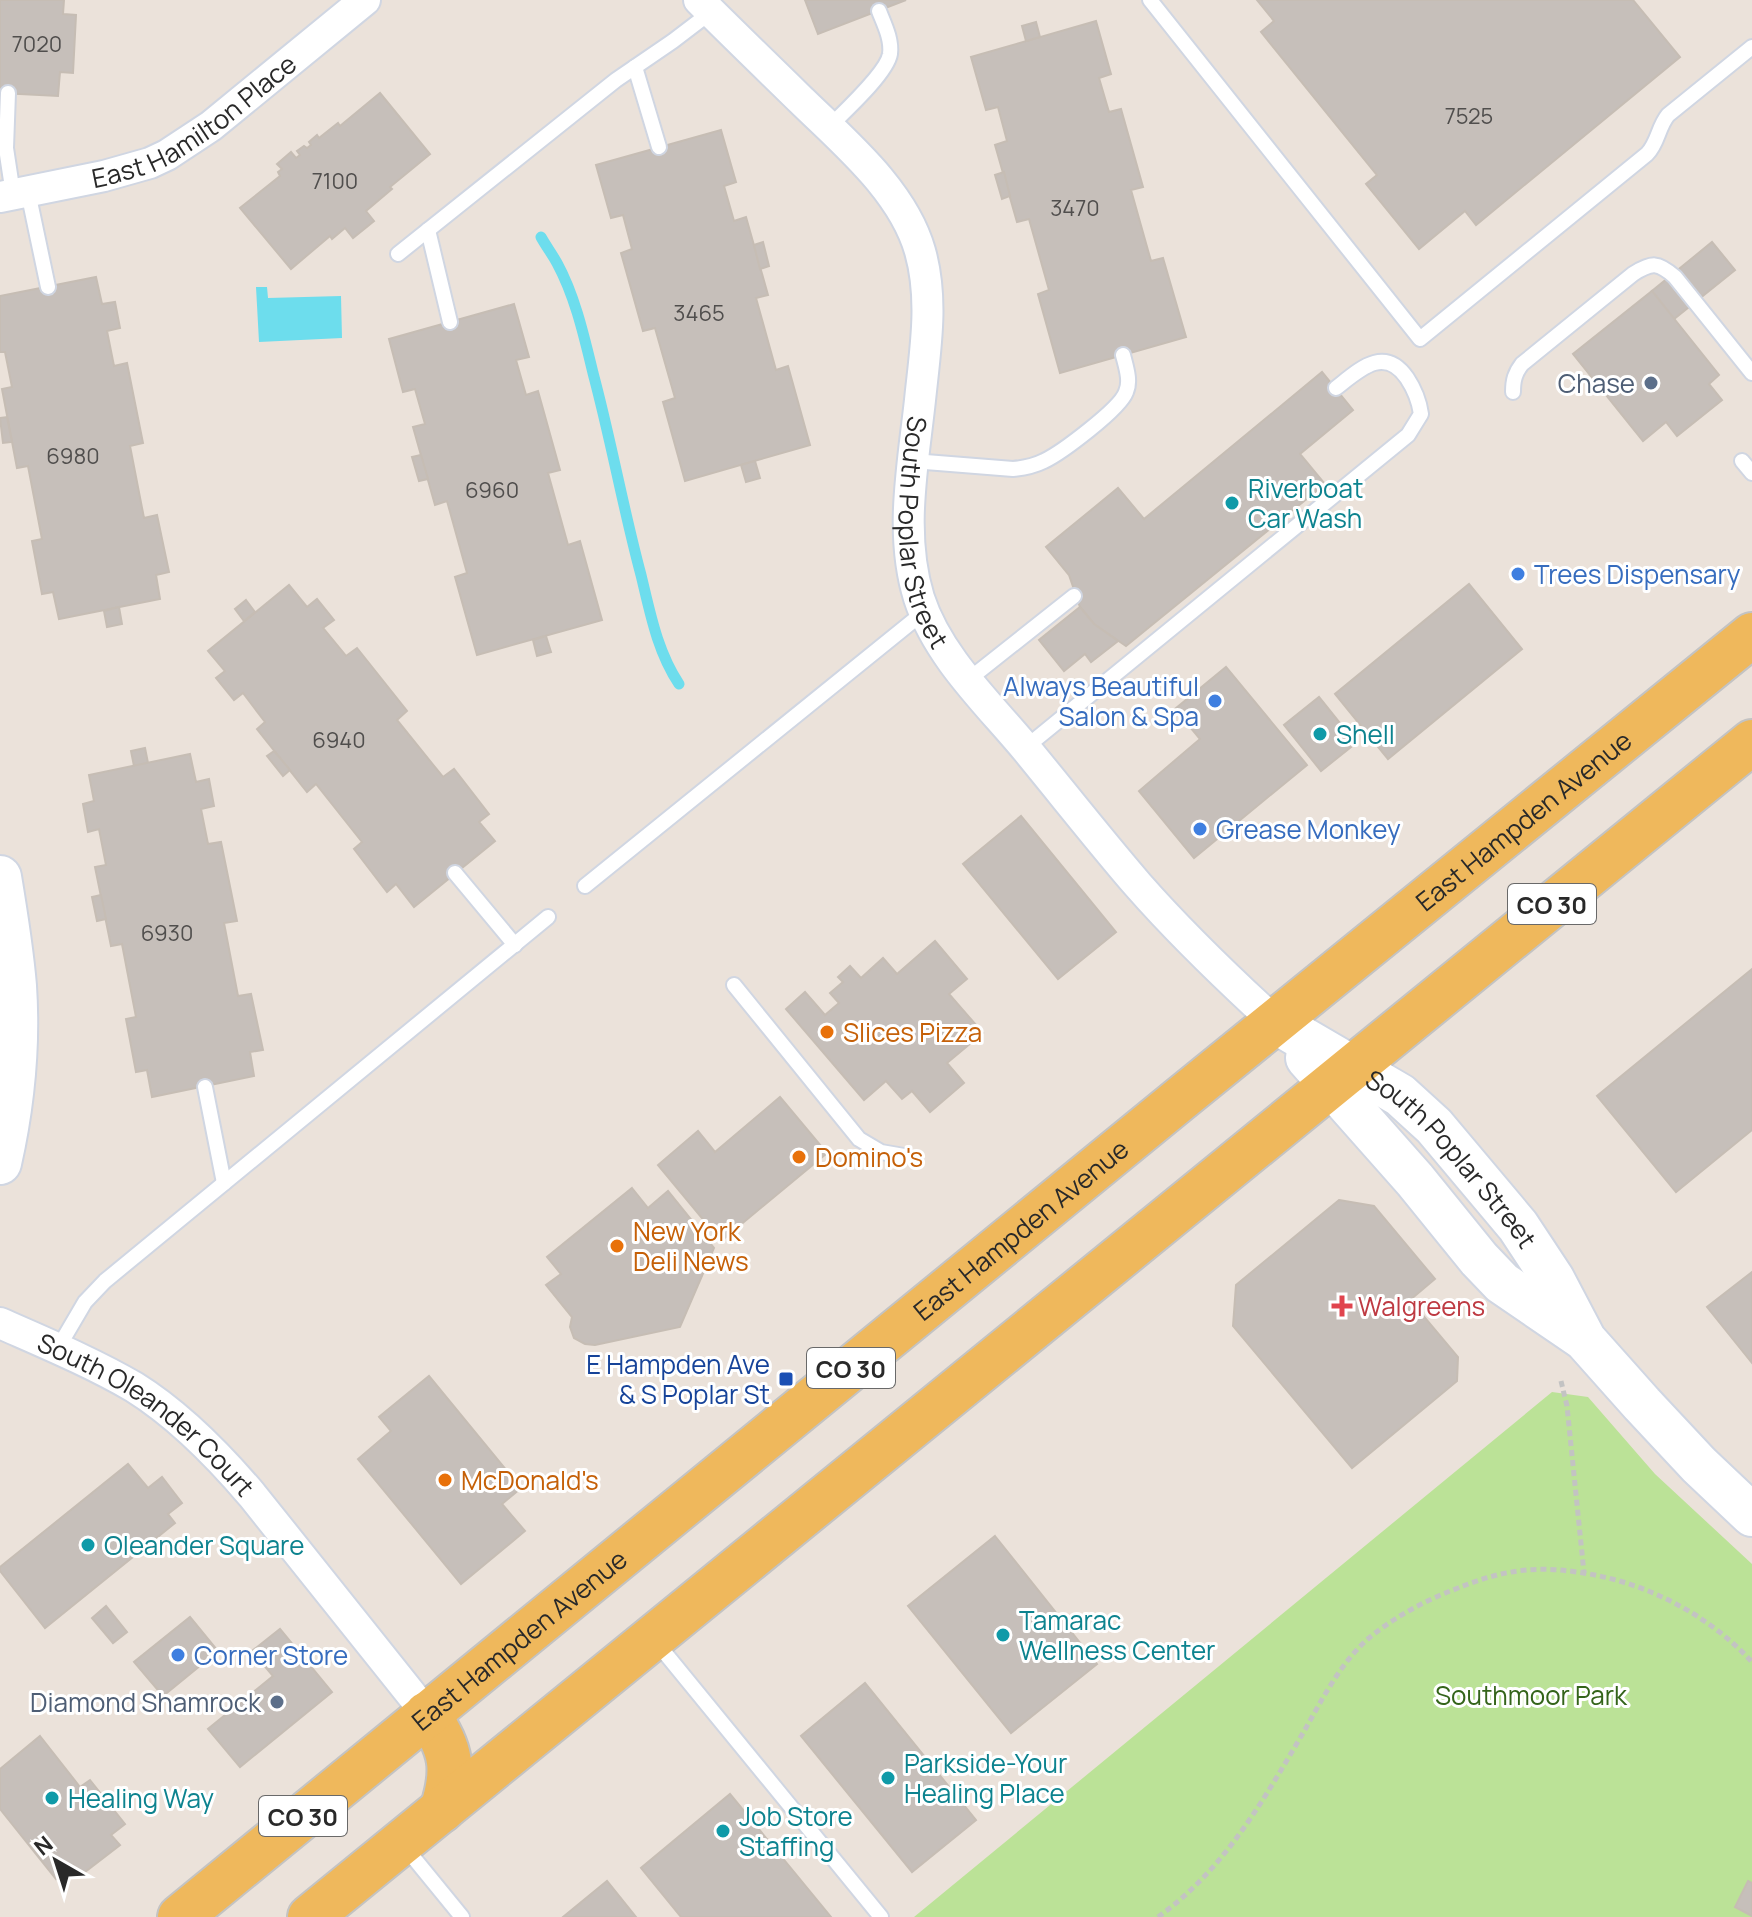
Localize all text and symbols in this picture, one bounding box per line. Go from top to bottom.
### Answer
house number: 7020 [12,29,62,59]
street label: East Hamilton Place [88,46,304,196]
house number: 7525 [1445,101,1493,131]
house number: 7100 [312,166,358,196]
house number: 3470 [1050,193,1100,223]
house number: 3465 [673,298,725,328]
place label: Chase [1558,365,1635,401]
marker: Chase [1642,374,1660,392]
street label: South Poplar Street [891,414,957,655]
house number: 6980 [46,441,100,471]
place label: Riverboat Car Wash [1248,470,1363,536]
house number: 6960 [465,475,519,505]
marker: Riverboat Car Wash [1223,494,1241,512]
place label: Trees Dispensary [1534,556,1741,592]
marker: Trees Dispensary [1509,565,1527,583]
place label: Always Beautiful Salon & Spa [1003,668,1199,734]
marker: Always Beautiful Salon & Spa [1206,692,1224,710]
place label: Shell [1336,716,1395,752]
street label: East Hampden Avenue [1408,722,1639,919]
house number: 6940 [312,725,366,755]
marker: Shell [1311,725,1329,743]
place label: Grease Monkey [1216,811,1401,847]
marker: Grease Monkey [1191,820,1209,838]
road number: CO 30 [1508,884,1596,924]
house number: 6930 [141,918,193,948]
place label: Slices Pizza [843,1014,982,1050]
marker: Slices Pizza [818,1023,836,1041]
street label: South Poplar Street [1359,1061,1545,1255]
street label: East Hampden Avenue [905,1131,1136,1328]
place label: Domino's [815,1139,923,1175]
marker: Domino's [790,1148,808,1166]
place label: New York Deli News [633,1213,749,1279]
marker: New York Deli News [608,1237,626,1255]
place label: Walgreens [1358,1288,1485,1324]
marker: Walgreens [1333,1297,1351,1315]
street label: South Oleander Court [32,1324,263,1504]
place label: E Hampden Ave & S Poplar St [586,1346,770,1412]
road number: CO 30 [807,1348,895,1388]
marker: E Hampden Ave & S Poplar St [777,1370,795,1388]
place label: McDonald's [461,1462,599,1498]
marker: McDonald's [436,1471,454,1489]
place label: Oleander Square [104,1527,304,1563]
marker: Oleander Square [79,1536,97,1554]
street label: East Hampden Avenue [404,1541,634,1739]
place label: Tamarac Wellness Center [1019,1602,1215,1668]
marker: Tamarac Wellness Center [994,1626,1012,1644]
place label: Corner Store [194,1637,348,1673]
marker: Corner Store [169,1646,187,1664]
park label: Southmoor Park [1435,1677,1628,1713]
place label: Diamond Shamrock [30,1684,262,1720]
marker: Diamond Shamrock [268,1693,286,1711]
place label: Parkside-Your Healing Place [904,1745,1067,1811]
marker: Parkside-Your Healing Place [879,1769,897,1787]
place label: Healing Way [68,1780,214,1816]
marker: Healing Way [43,1789,61,1807]
road number: CO 30 [259,1796,347,1836]
place label: Job Store Staffing [739,1798,853,1864]
north arrow [16,1821,96,1901]
marker: Job Store Staffing [714,1822,732,1840]
text: N [28,1829,59,1862]

